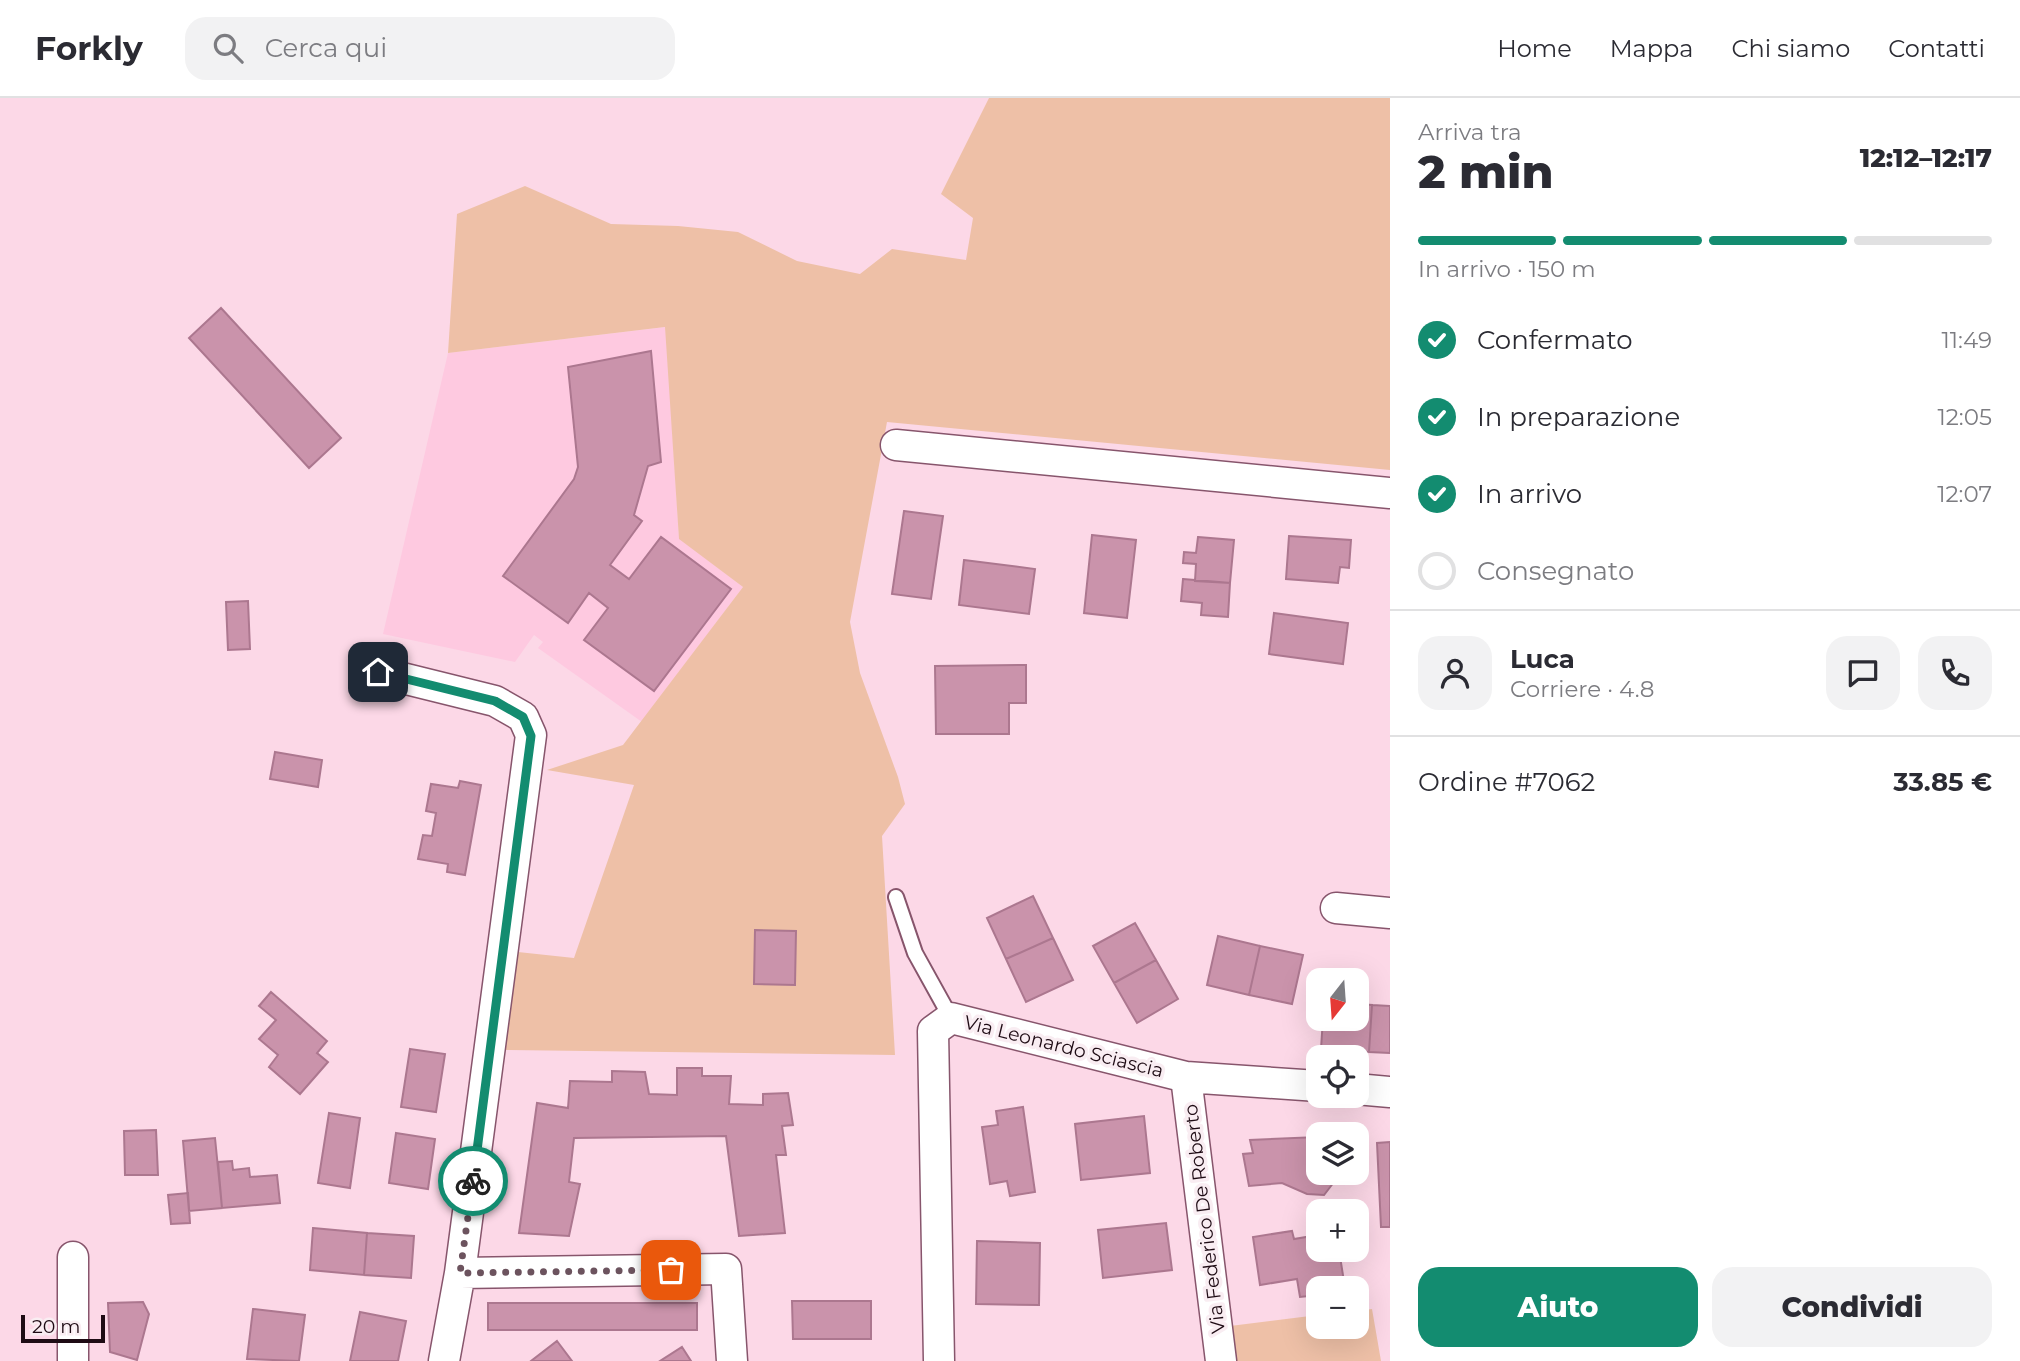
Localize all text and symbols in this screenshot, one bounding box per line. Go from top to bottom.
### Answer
search box [185,17,675,80]
text: Forkly [35,28,143,68]
icon: search [209,29,247,67]
text: Cerca qui [265,32,387,64]
text: Home [1497,34,1572,63]
text: Mappa [1610,34,1693,63]
text: Chi siamo [1731,34,1850,63]
text: Contatti [1888,34,1985,63]
text: Arriva tra [1418,118,1522,146]
text: 12:12–12:17 [1860,142,1992,174]
text: 2 min [1418,143,1553,200]
text: In arrivo · 150 m [1418,255,1596,283]
icon: check [1418,321,1456,359]
text: Confermato [1477,324,1633,356]
text: 11:49 [1941,326,1992,354]
icon: check [1418,398,1456,436]
text: In preparazione [1477,401,1680,433]
text: 12:05 [1938,403,1992,431]
icon: check [1418,475,1456,513]
text: In arrivo [1477,478,1582,510]
text: 12:07 [1937,480,1992,508]
text: Consegnato [1477,555,1634,587]
button: person [1418,636,1492,710]
button: chat [1826,636,1900,710]
button: phone [1918,636,1992,710]
pin [348,642,408,702]
text: Luca [1510,643,1575,675]
icon: home [359,653,397,691]
text: Corriere · 4.8 [1510,675,1655,703]
text: Ordine #7062 [1418,766,1595,798]
text: 33.85 € [1893,766,1992,798]
north arrow [1306,968,1368,1031]
map controls [1306,968,1369,1339]
street label: Via Leonardo Sciascia [962,1011,1166,1082]
button: locate [1306,1045,1369,1108]
street label: Via Federico De Roberto [1179,1103,1230,1335]
button: layers [1306,1122,1369,1185]
courier [438,1146,508,1216]
icon: bike [454,1162,492,1200]
button: + [1306,1199,1369,1262]
pin [641,1240,701,1300]
icon: bag [652,1251,690,1289]
button: Aiuto [1418,1267,1698,1347]
button: Condividi [1712,1267,1992,1347]
button: − [1306,1276,1369,1339]
scale bar [21,1312,105,1344]
text: 20 m [32,1315,80,1338]

